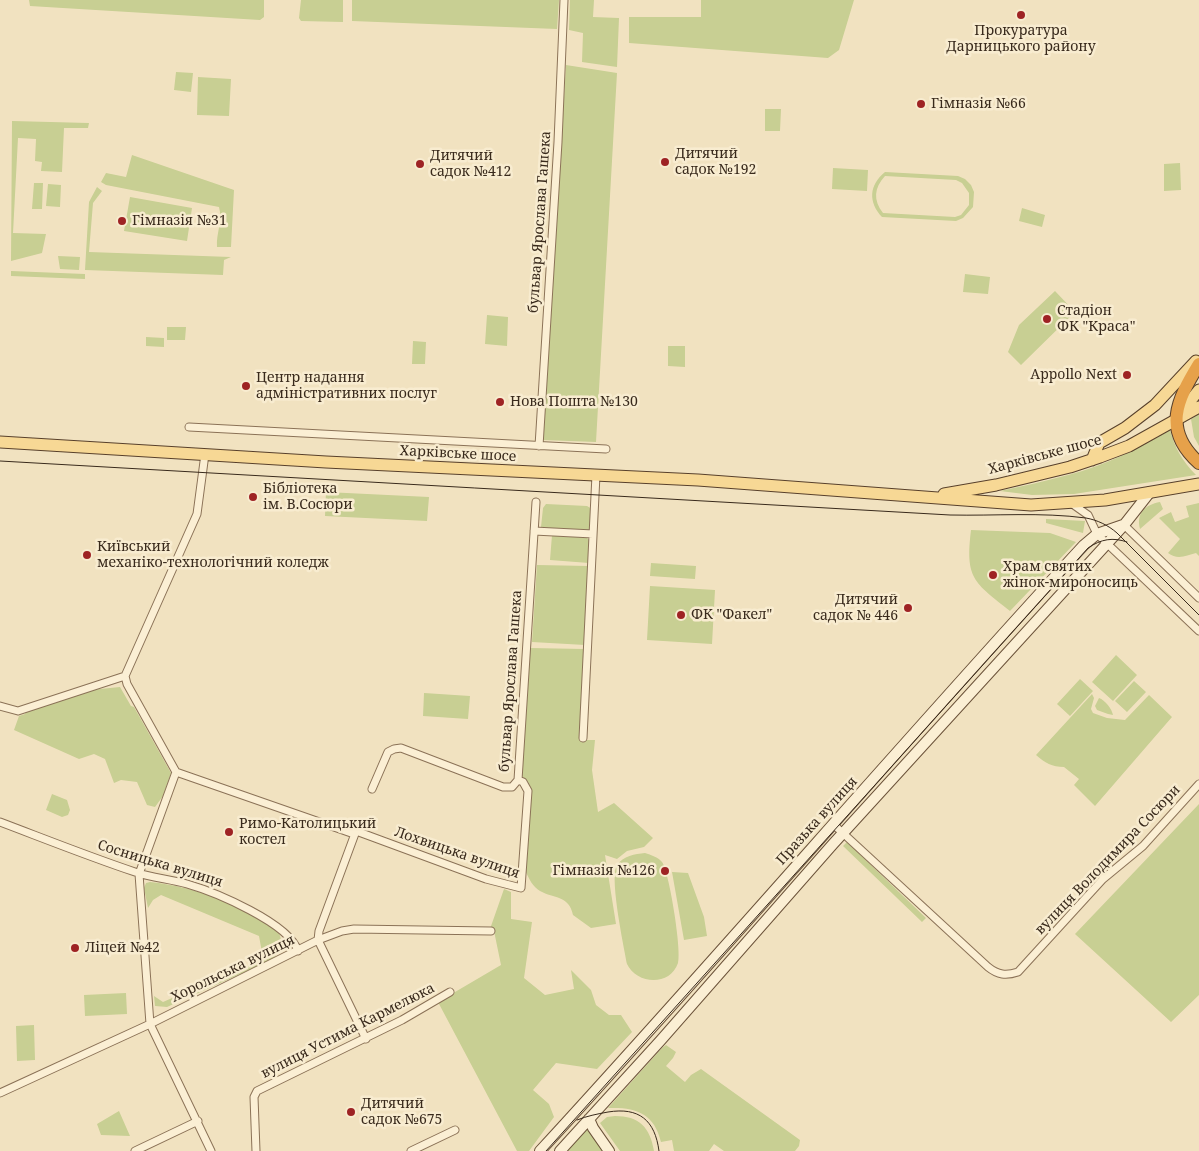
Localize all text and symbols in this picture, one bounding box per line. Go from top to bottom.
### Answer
marker: Прокуратура Дарницького району [1015,9,1027,21]
place label: Прокуратура Дарницького району [946,23,1096,56]
place label: Гімназія №66 [931,96,1026,112]
marker: Гімназія №66 [915,98,927,110]
street label: бульвар Ярослава Гашека [525,130,555,314]
place label: Дитячий садок №192 [675,146,756,178]
place label: Дитячий садок №412 [430,148,511,180]
marker: Дитячий садок №192 [659,156,671,168]
marker: Дитячий садок №412 [414,158,426,170]
place label: Гімназія №31 [132,213,227,229]
marker: Гімназія №31 [116,215,128,227]
place label: Стадіон ФК "Краса" [1057,303,1136,336]
marker: Стадіон ФК "Краса" [1041,313,1053,325]
place label: Appollo Next [1030,367,1117,383]
marker: Appollo Next [1121,369,1133,381]
place label: Центр надання адміністративних послуг [256,370,437,402]
marker: Центр надання адміністративних послуг [240,380,252,392]
place label: Нова Пошта №130 [510,394,638,410]
marker: Нова Пошта №130 [494,396,506,408]
street label: Харківське шосе [987,432,1103,478]
street label: Харківське шосе [399,443,517,465]
place label: Бібліотека ім. В.Сосюри [263,481,353,514]
marker: Бібліотека ім. В.Сосюри [247,491,259,503]
place label: Київський механіко-технологічний коледж [97,539,329,572]
marker: Київський механіко-технологічний коледж [81,549,93,561]
place label: Храм святих жінок-мироносиць [1003,559,1138,592]
marker: Храм святих жінок-мироносиць [987,569,999,581]
street label: бульвар Ярослава Гашека [496,589,526,773]
place label: Дитячий садок № 446 [813,592,898,624]
marker: Дитячий садок № 446 [902,602,914,614]
place label: ФК "Факел" [691,607,772,623]
marker: ФК "Факел" [675,609,687,621]
street label: Празька вулиця [773,773,861,869]
street label: вулиця Володимира Сосюри [1032,782,1184,938]
place label: Римо-Католицький костел [239,816,376,849]
street label: Лохвицька вулиця [392,824,522,882]
marker: Римо-Католицький костел [223,826,235,838]
street label: Сосницька вулиця [95,837,225,891]
place label: Гімназія №126 [552,863,655,879]
marker: Гімназія №126 [659,865,671,877]
street label: Хорольська вулиця [168,932,298,1006]
place label: Ліцей №42 [85,940,160,956]
marker: Ліцей №42 [69,942,81,954]
street label: вулиця Устима Кармелюка [258,980,438,1082]
place label: Дитячий садок №675 [361,1096,442,1128]
marker: Дитячий садок №675 [345,1106,357,1118]

